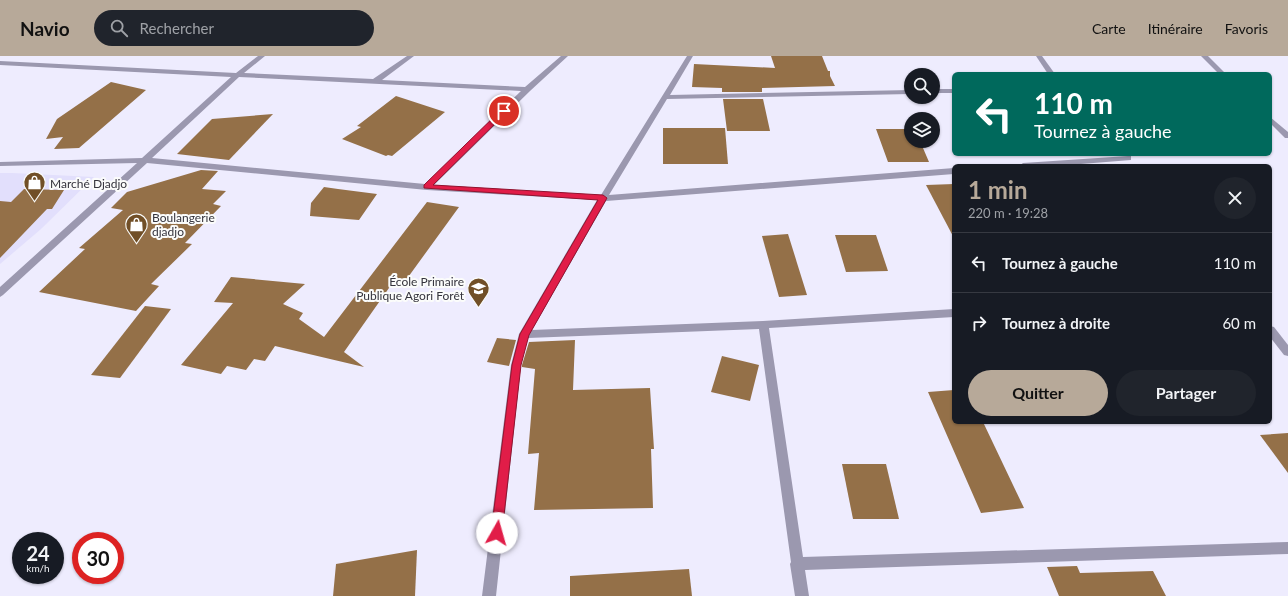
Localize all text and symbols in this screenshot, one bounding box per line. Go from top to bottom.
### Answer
search box [94,10,374,46]
text: Navio [20,17,70,40]
icon: search [108,17,130,39]
text: Rechercher [140,19,214,37]
text: Carte [1092,20,1126,37]
text: Itinéraire [1148,20,1203,37]
text: Favoris [1225,20,1268,37]
map controls [904,68,940,148]
button: search [904,68,940,104]
text: 110 m [1034,86,1113,120]
icon: left [968,88,1020,140]
pin [487,94,521,128]
icon: arrive [493,100,515,122]
button: layers [904,112,940,148]
text: Tournez à gauche [1034,120,1172,142]
shop icon: Marché Djadjo [21,170,47,203]
text: 1 min [968,175,1028,204]
place label: Marché Djadjo [50,176,127,191]
button: close [1214,177,1256,219]
text: 220 m · 19:28 [968,205,1048,221]
place label: Boulangerie djadjo [152,210,215,239]
shop icon: Boulangerie djadjo [124,211,150,244]
icon: left [968,252,990,274]
text: Tournez à gauche [1002,254,1118,272]
text: 110 m [1214,254,1256,272]
place label: École Primaire Publique Agori Forêt [356,274,465,303]
school or university icon: École Primaire Publique Agori Forêt [466,275,492,308]
icon: right [968,312,990,334]
text: Tournez à droite [1002,314,1110,332]
text: 60 m [1222,314,1256,332]
button: Quitter [968,370,1108,416]
button: Partager [1116,370,1256,416]
position arrow [476,512,518,554]
speed limit sign: 30 [72,532,124,584]
text: 24 [26,541,50,565]
text: km/h [26,562,50,574]

